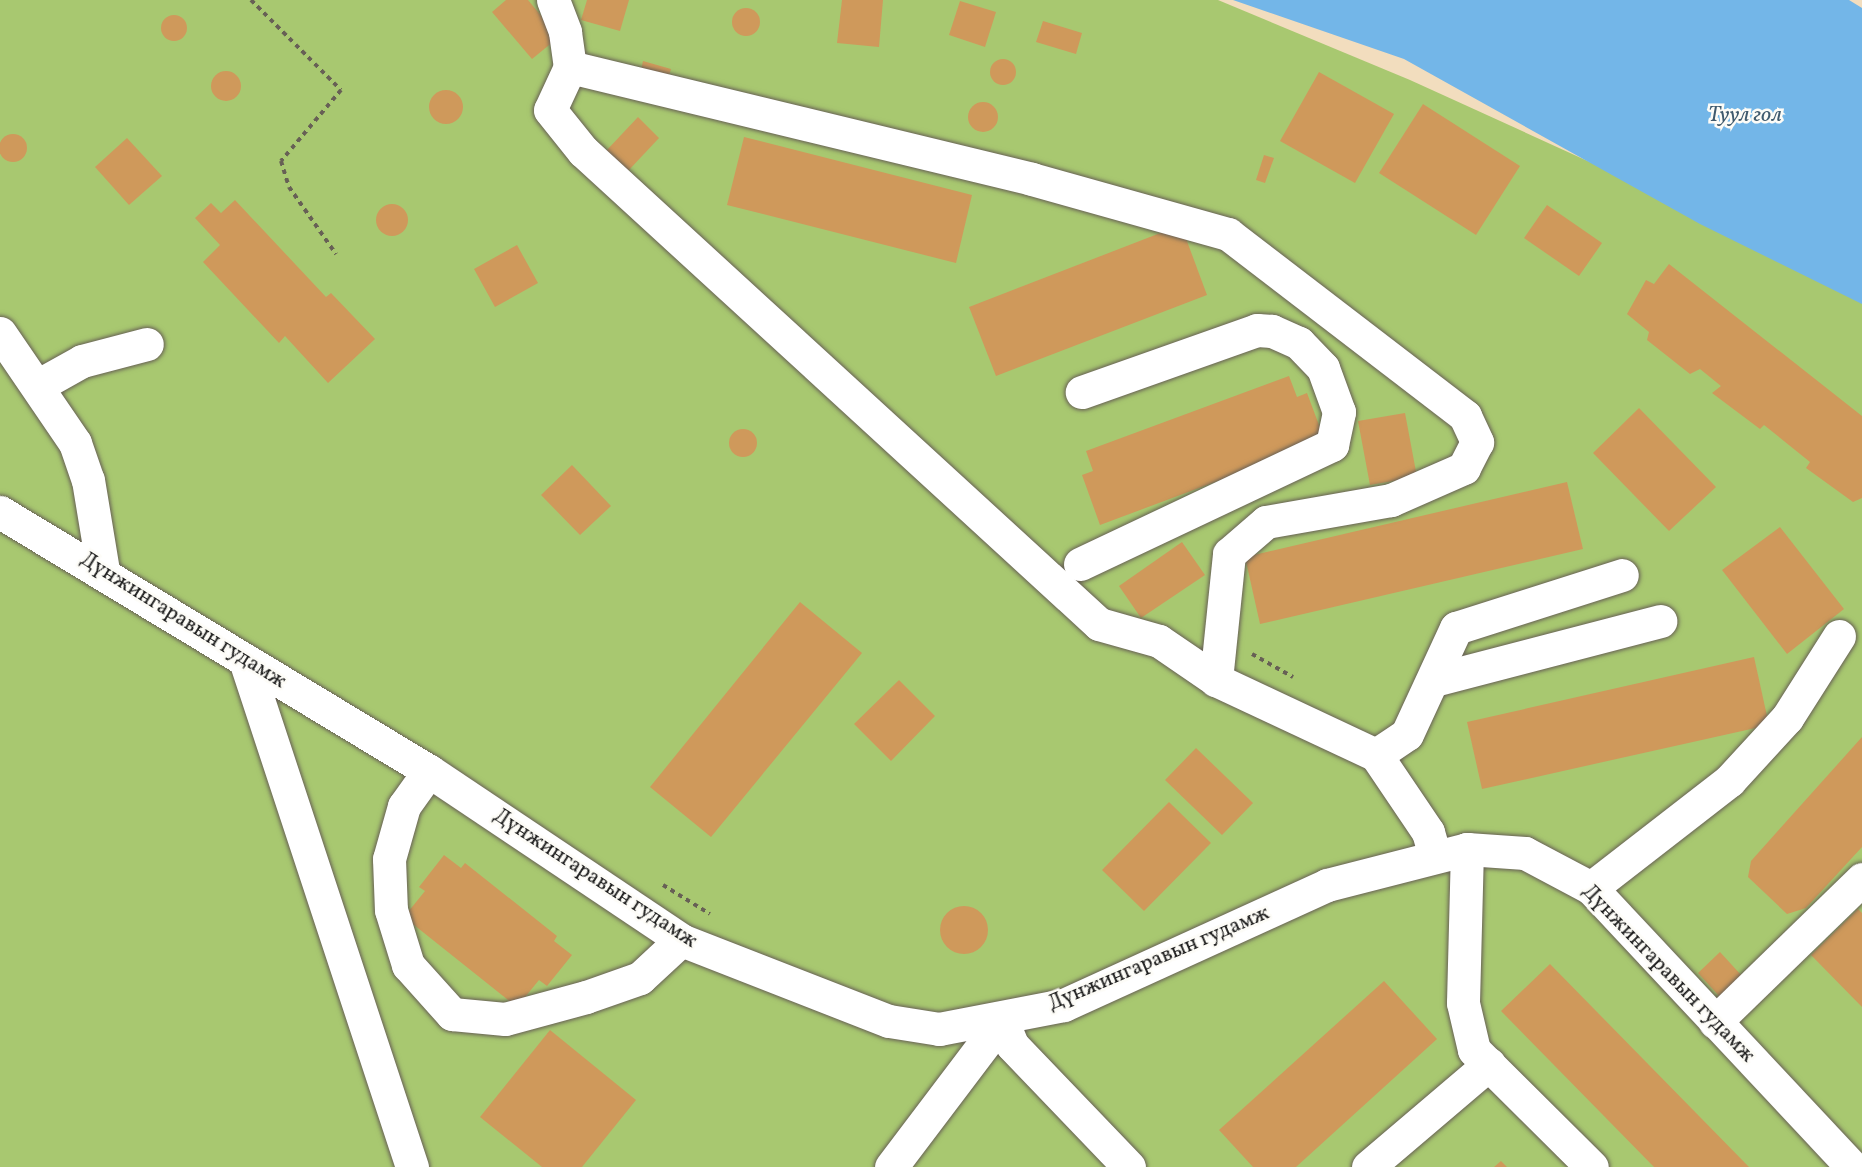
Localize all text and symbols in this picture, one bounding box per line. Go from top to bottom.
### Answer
water label: Туул гол [1708,103,1782,129]
street label: Дүнжингаравын гудамж [75,547,291,695]
street label: Дүнжингаравын гудамж [488,804,702,954]
street label: Дүнжингаравын гудамж [1576,880,1760,1068]
street label: Дүнжингаравын гудамж [1045,901,1273,1017]

